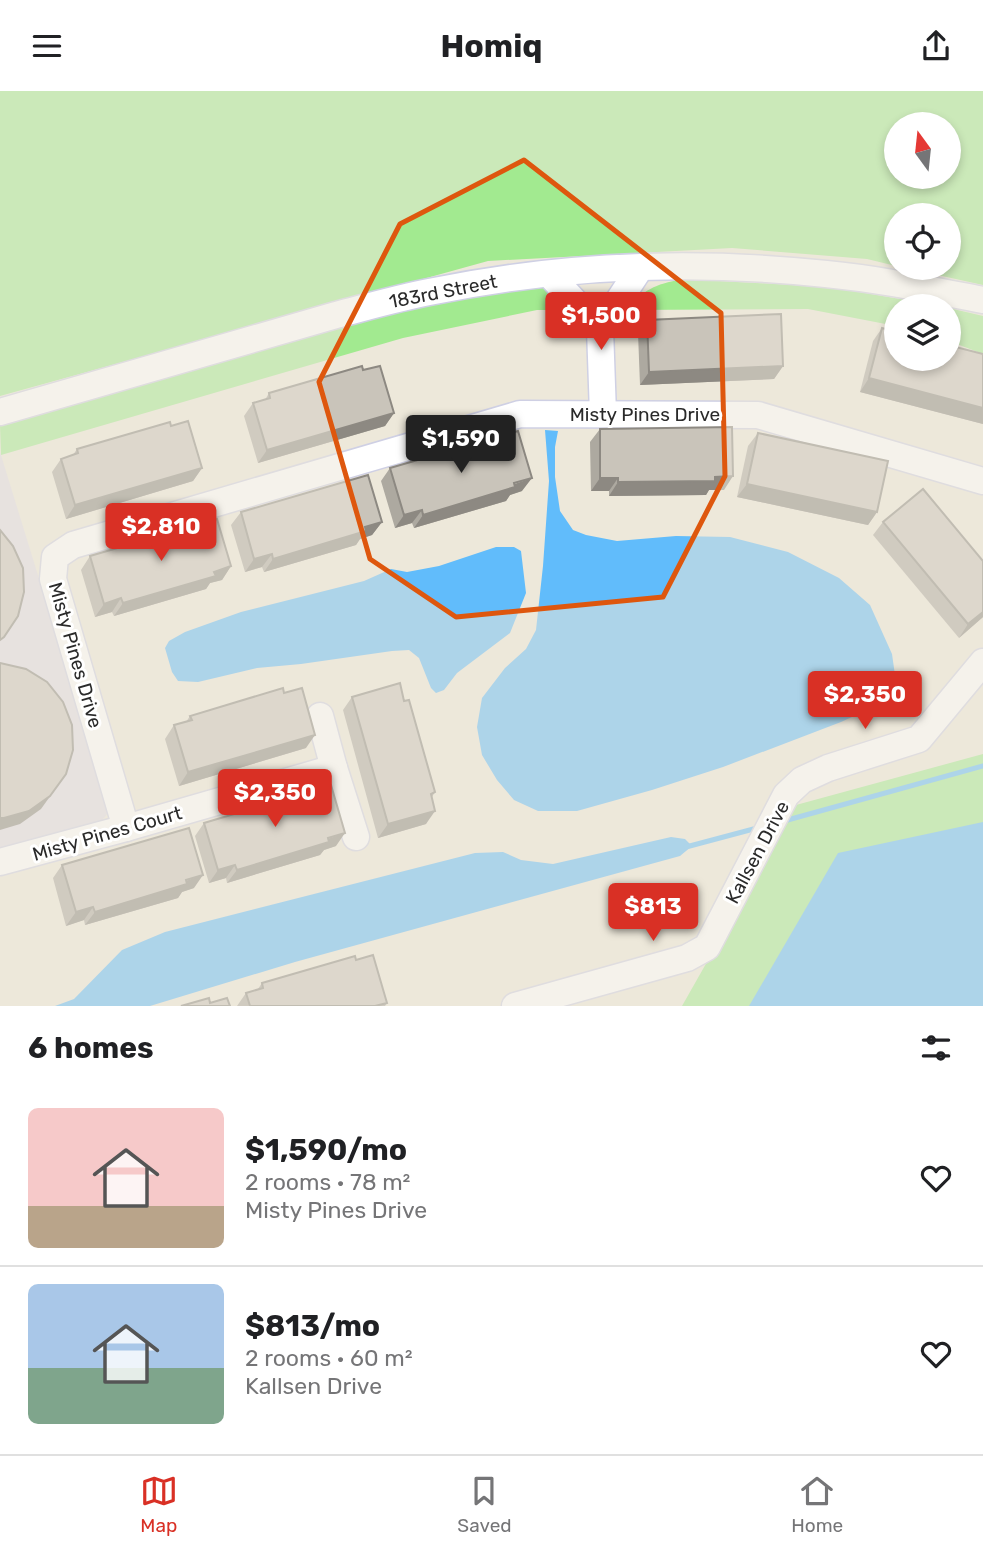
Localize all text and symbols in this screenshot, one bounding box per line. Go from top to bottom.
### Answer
icon: menu [28,27,66,65]
text: Homiq [440,27,543,65]
icon: share [917,27,955,65]
north arrow [884,112,961,189]
map controls [884,112,961,371]
button: locate [884,203,961,280]
street label: 183rd Street [387,270,500,313]
pin: $1,500 [544,293,658,352]
button: layers [884,294,961,371]
text: $1,500 [561,301,641,329]
street label: Misty Pines Drive [570,403,720,426]
pin: $1,590 [404,415,518,475]
text: $1,590 [422,424,500,452]
pin: $2,810 [104,503,218,563]
text: $2,810 [121,512,201,540]
street label: Misty Pines Drive [44,580,107,731]
pin: $2,350 [808,671,922,731]
text: $2,350 [824,680,906,708]
pin: $2,350 [218,769,332,829]
text: $2,350 [234,778,316,806]
street label: Kallsen Drive [721,797,794,908]
street label: Misty Pines Court [30,801,185,866]
pin: $813 [612,883,694,943]
text: $813 [624,892,682,920]
icon: filters [917,1029,955,1067]
text: 6 homes [28,1030,154,1066]
text: $1,590/mo [245,1132,407,1168]
icon: home [84,1136,168,1220]
icon: heart [917,1159,955,1197]
text: 2 rooms · 78 m² [245,1168,410,1196]
text: Misty Pines Drive [245,1196,427,1224]
text: $813/mo [245,1308,380,1344]
icon: home [84,1312,168,1396]
icon: heart [917,1335,955,1373]
text: 2 rooms · 60 m² [245,1344,413,1372]
text: Kallsen Drive [245,1372,382,1400]
tab: Map [140,1472,178,1537]
tab: Saved [457,1472,512,1537]
tab: Home [791,1472,843,1537]

